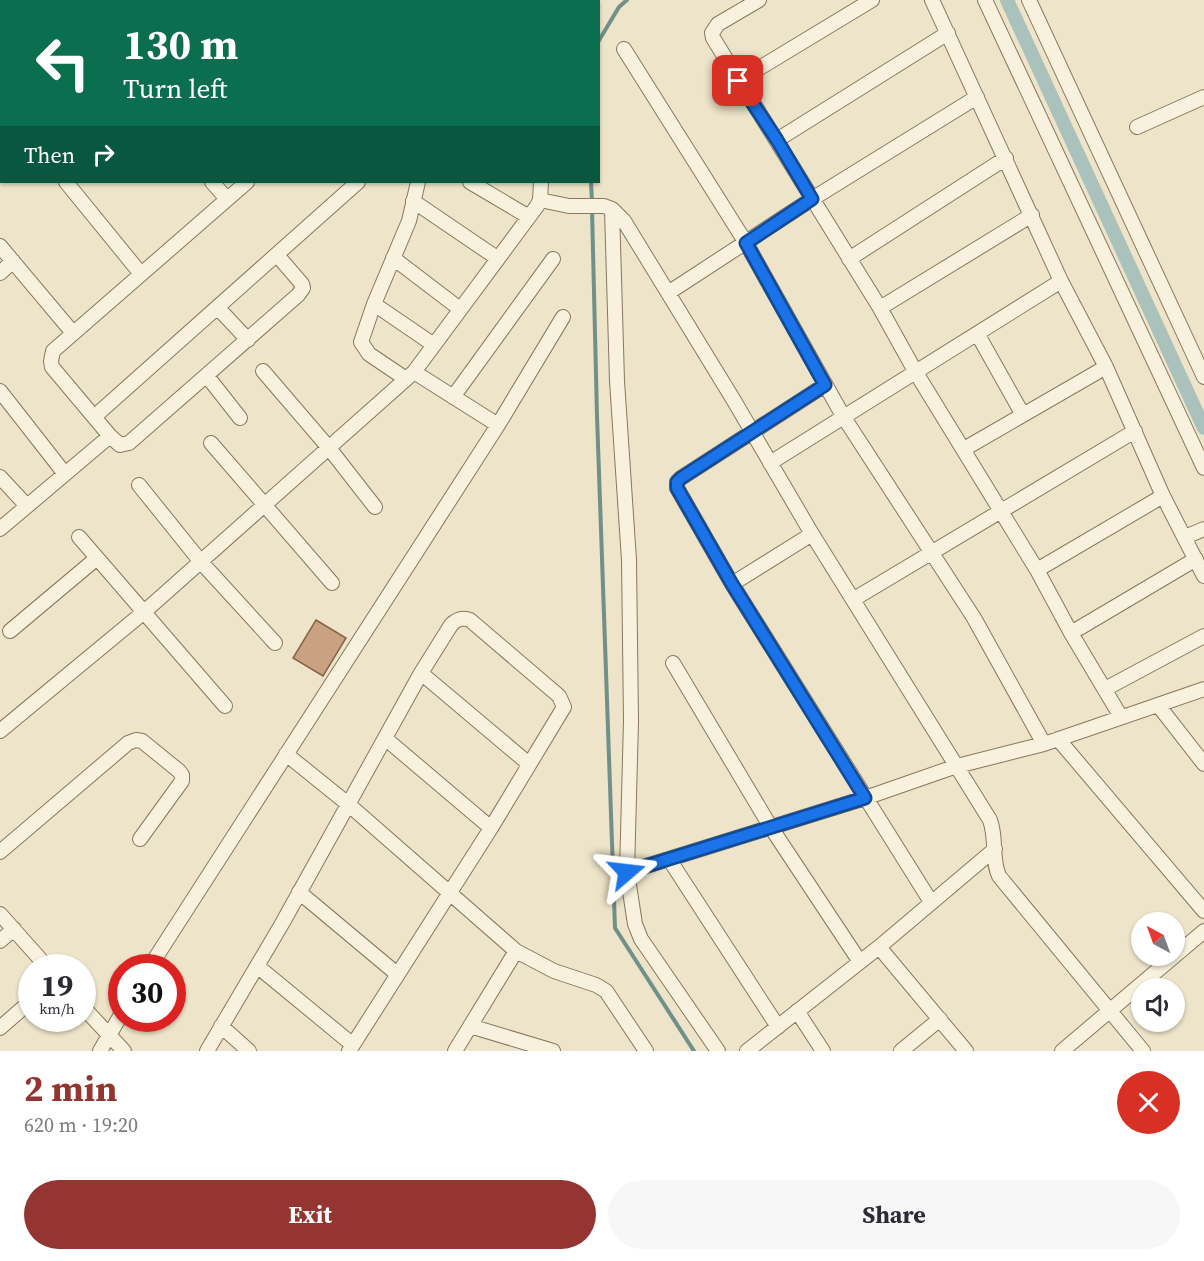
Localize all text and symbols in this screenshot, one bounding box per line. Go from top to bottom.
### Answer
text: 130 m [123,15,238,73]
icon: left [24,24,102,102]
pin [712,55,763,106]
icon: arrive [721,64,754,97]
text: Turn left [123,70,227,107]
icon: right [87,138,120,171]
text: Then [24,140,75,170]
position arrow [595,840,659,904]
north arrow [1131,912,1185,966]
map controls [1131,912,1185,1032]
speed limit sign: 30 [108,954,186,1032]
text: 19 [41,965,73,1006]
button: sound [1131,978,1185,1032]
text: km/h [39,998,75,1019]
text: 2 min [24,1064,117,1113]
button: close [1117,1071,1180,1134]
text: 620 m · 19:20 [24,1111,138,1139]
button: Exit [24,1180,596,1249]
button: Share [608,1180,1180,1249]

